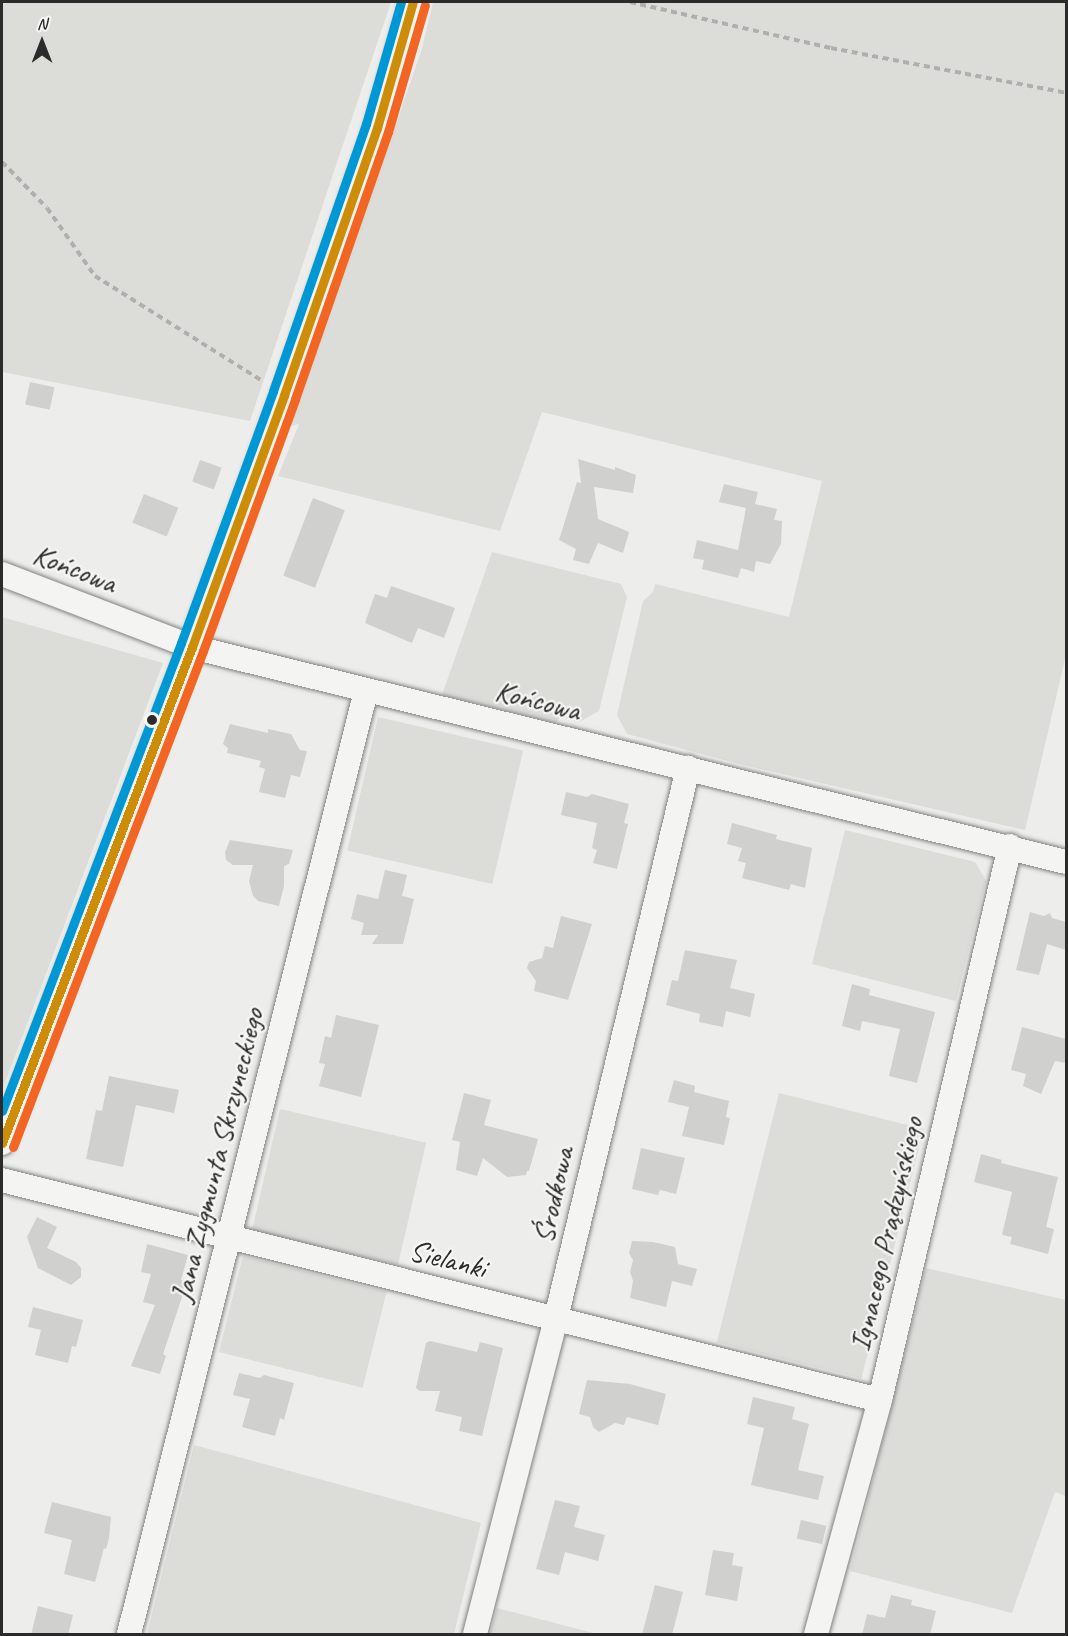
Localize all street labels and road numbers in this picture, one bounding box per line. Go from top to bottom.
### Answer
street label: Końcowa [28,536,122,600]
street label: Końcowa [492,672,584,728]
street label: Jana Zygmunta Skrzyneckiego [163,1005,271,1305]
street label: Ignacego Prądzyńskiego [842,1114,930,1354]
street label: Środkowa [525,1144,581,1246]
street label: Sielanki [406,1232,490,1286]

